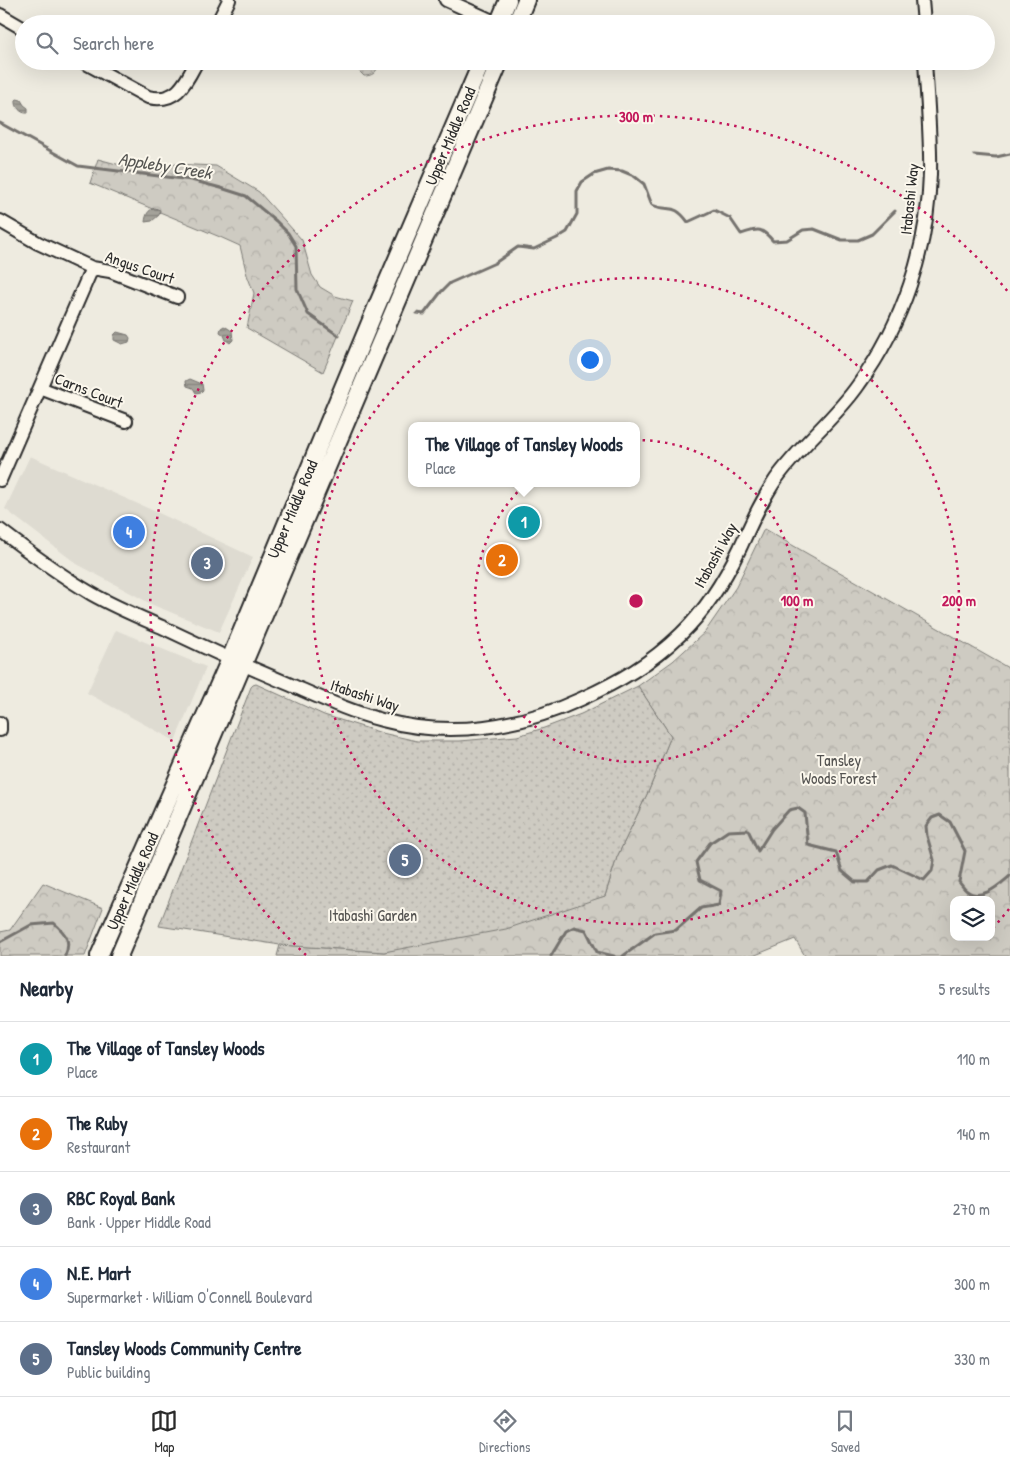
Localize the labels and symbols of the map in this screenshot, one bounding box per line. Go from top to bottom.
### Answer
street label: Upper Middle Road [419,83,481,189]
text: 300 m [619,106,653,127]
water label: Appleby Creek [117,146,215,185]
street label: Itabashi Way [894,162,924,236]
street label: Angus Court [103,245,178,289]
your location [577,347,603,373]
street label: Carns Court [52,367,127,413]
street label: Upper Middle Road [261,456,323,562]
pin: 1 [508,503,540,541]
pin: 4 [113,513,145,551]
street label: Itabashi Way [688,518,742,592]
pin: 2 [486,541,518,579]
pin: 3 [191,544,223,582]
text: 100 m [781,590,813,611]
text: 200 m [942,590,976,611]
centre of rings [627,592,645,610]
street label: Itabashi Way [328,673,403,717]
park label: Tansley Woods Forest [801,749,877,789]
street label: Upper Middle Road [101,829,163,933]
pin: 5 [389,841,421,879]
park label: Itabashi Garden [329,904,417,926]

